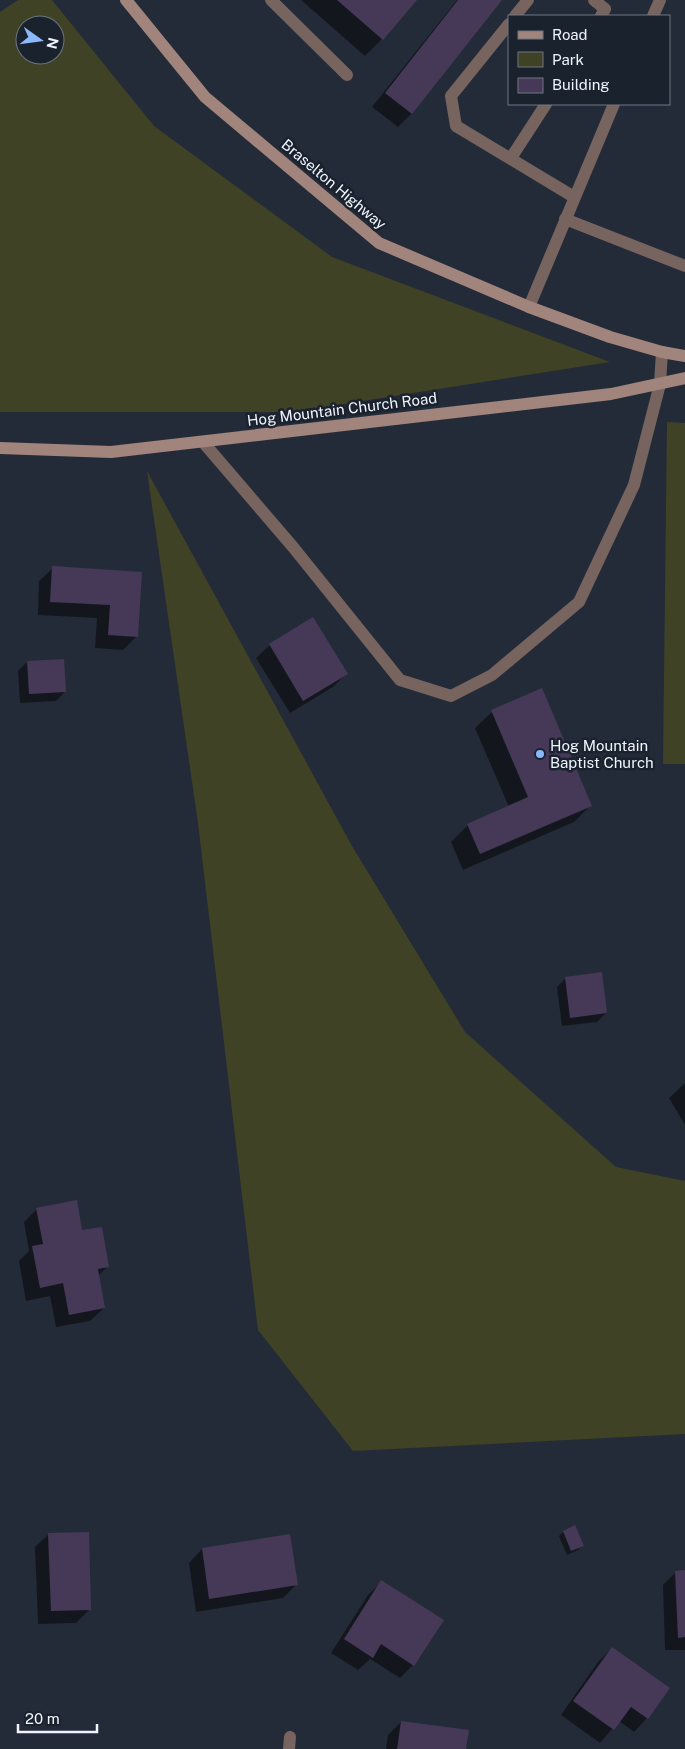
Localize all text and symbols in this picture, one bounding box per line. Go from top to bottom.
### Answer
north arrow [15,15,65,65]
legend [508,15,670,105]
text: Road [552,26,588,43]
text: N [44,36,62,50]
text: Park [552,51,584,68]
text: Building [552,76,610,93]
street label: Braselton Highway [278,135,390,233]
street label: Hog Mountain Church Road [246,389,438,429]
place label: Hog Mountain Baptist Church [550,737,654,771]
marker: Hog Mountain Baptist Church [534,748,546,760]
scale bar [18,1702,96,1734]
text: 20 m [25,1710,60,1727]

